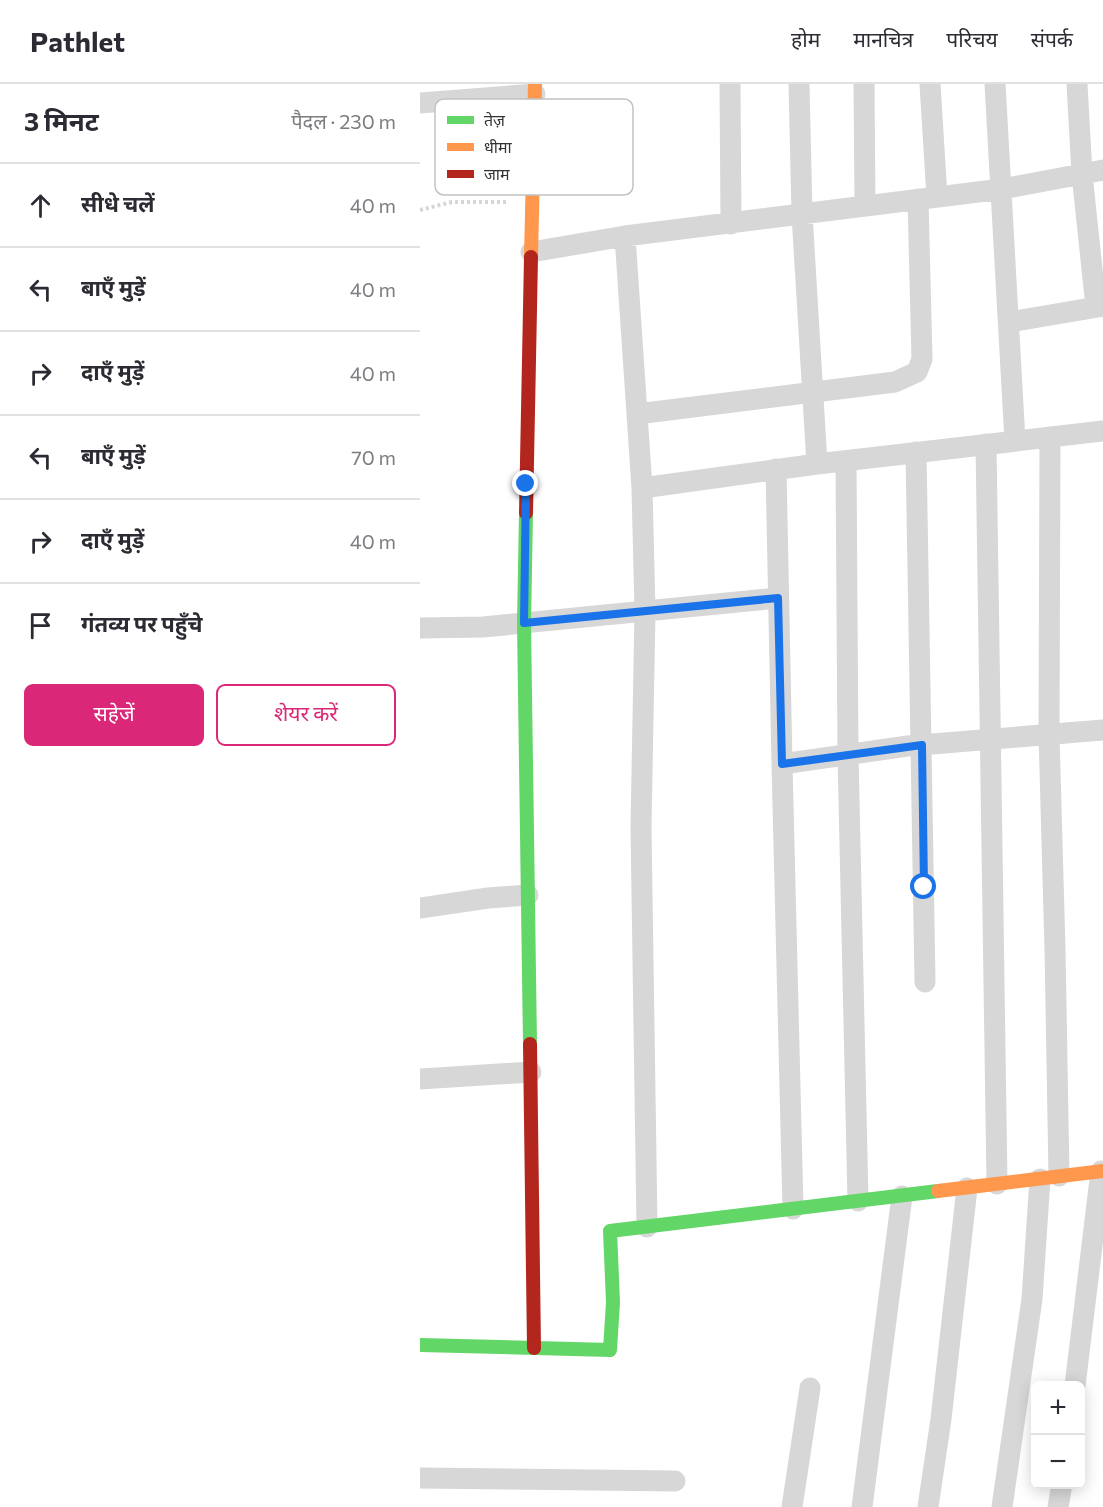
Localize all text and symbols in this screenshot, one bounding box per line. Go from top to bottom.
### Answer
text: Pathlet [30,24,125,58]
text: होम [791,26,820,51]
text: मानचित्र [853,26,913,51]
text: परिचय [946,26,998,51]
text: संपर्क [1031,26,1073,51]
legend [435,99,633,195]
text: 3 मिनट [24,105,99,136]
text: पैदल · 230 m [291,109,396,133]
text: तेज़ [484,110,506,129]
text: धीमा [484,137,513,156]
text: जाम [484,164,510,183]
icon: ahead [24,189,57,222]
text: सीधे चलें [81,190,155,217]
text: 40 m [350,193,396,217]
icon: left [24,273,57,306]
text: बाएँ मुड़ें [81,274,146,301]
text: 40 m [350,277,396,301]
icon: right [24,357,57,390]
text: दाएँ मुड़ें [81,358,144,385]
text: 40 m [350,361,396,385]
icon: left [24,441,57,474]
text: बाएँ मुड़ें [81,442,146,469]
text: 70 m [351,445,396,469]
route end [512,470,538,496]
icon: right [24,525,57,558]
text: दाएँ मुड़ें [81,526,144,553]
text: 40 m [350,529,396,553]
icon: arrive [24,609,57,642]
text: गंतव्य पर पहुँचे [81,610,203,637]
button: सहेजें [24,684,204,746]
button: शेयर करें [216,684,396,746]
route start [910,873,936,899]
map controls [1031,1381,1085,1489]
button: + [1031,1381,1085,1435]
button: − [1031,1435,1085,1489]

